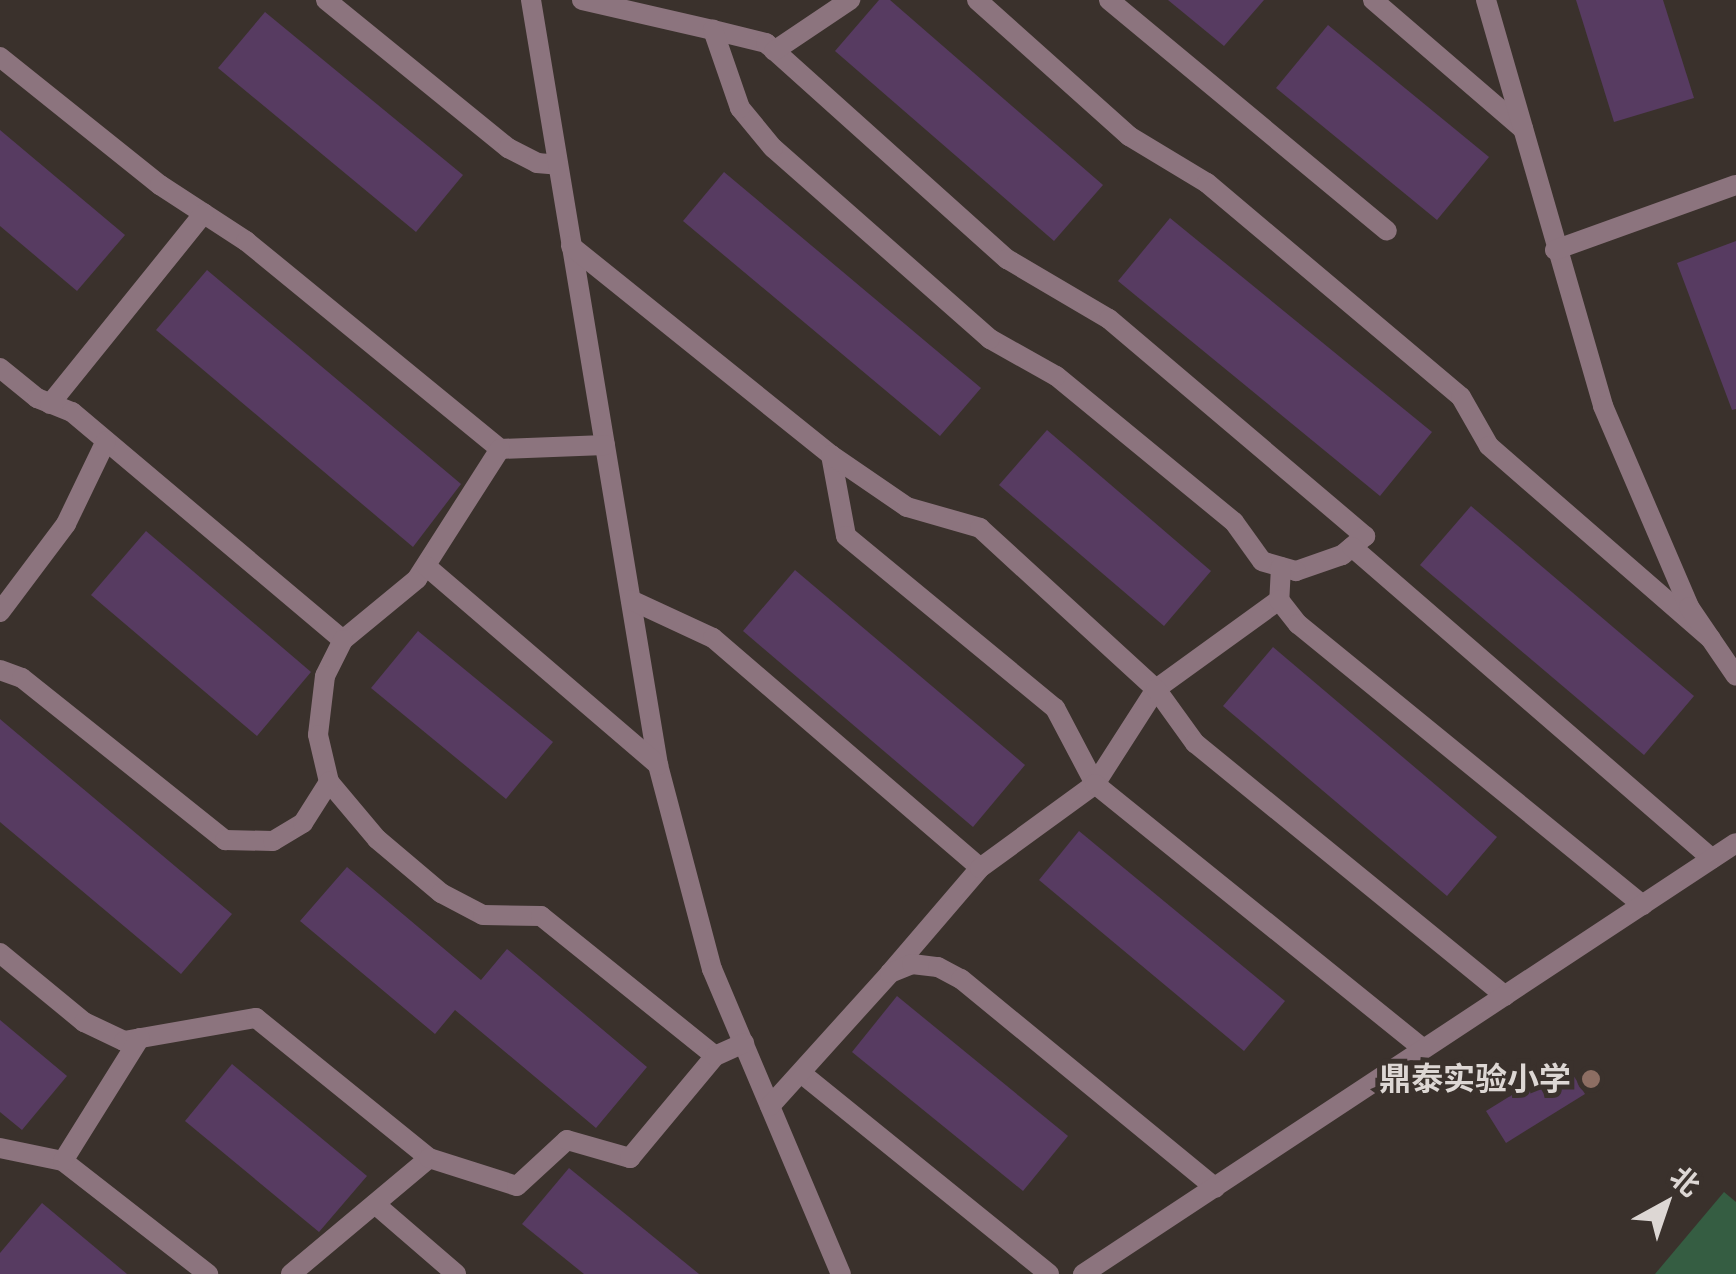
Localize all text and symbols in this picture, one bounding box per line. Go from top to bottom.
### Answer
place label: 鼎泰实验小学 [1379,1060,1571,1098]
marker: 鼎泰实验小学 [1580,1068,1602,1090]
north arrow [1616,1154,1716,1254]
text: 北 [1664,1159,1707,1203]

